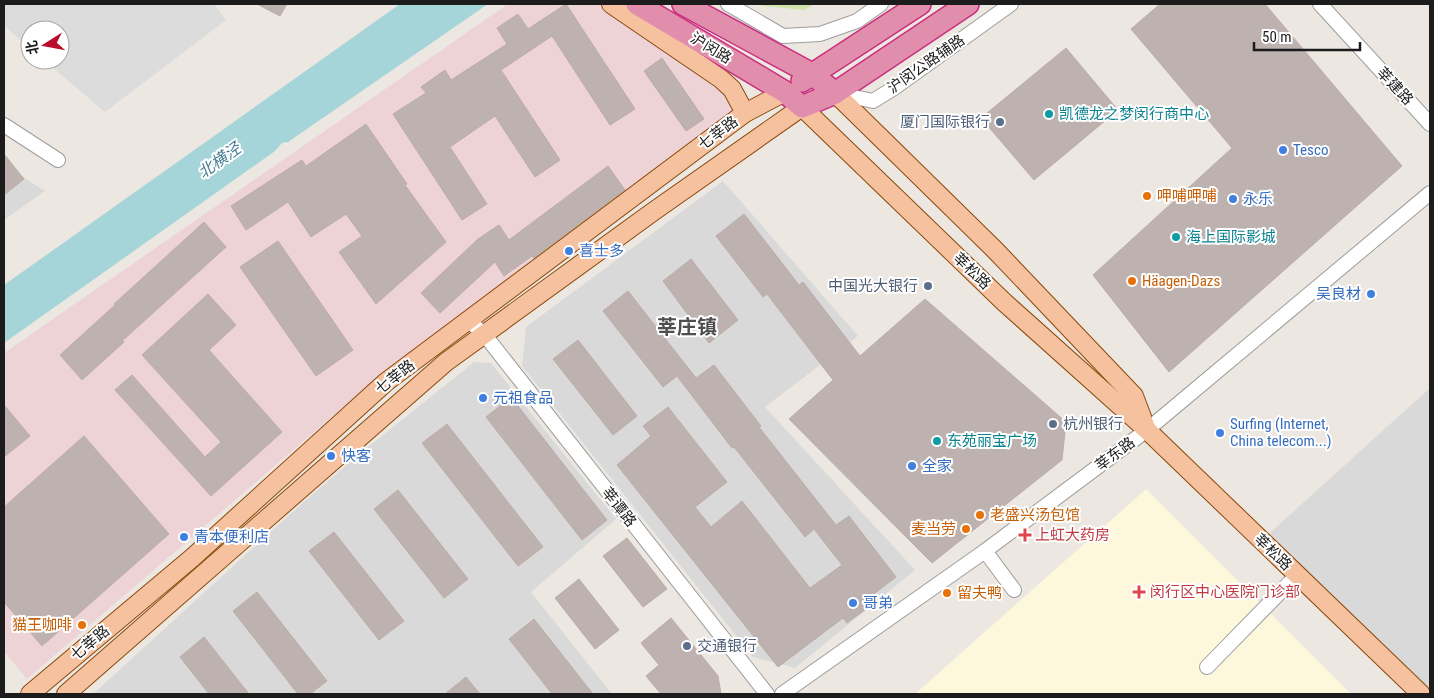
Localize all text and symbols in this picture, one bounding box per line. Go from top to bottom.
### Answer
north arrow [20,20,70,70]
scale bar [1254,20,1360,52]
text: 50 m [1262,28,1292,46]
street label: 沪闵路 [687,29,735,67]
street label: 沪闵公路辅路 [884,31,968,97]
text: 北 [23,39,41,56]
street label: 莘建路 [1373,63,1417,109]
place label: 凯德龙之梦闵行商中心 [1059,105,1209,123]
marker: 凯德龙之梦闵行商中心 [1043,108,1055,120]
street label: 七莘路 [695,112,741,154]
place label: 厦门国际银行 [900,113,990,131]
marker: 厦门国际银行 [994,116,1006,128]
water label: 北横泾 [194,137,246,182]
place label: Tesco [1293,141,1328,159]
marker: Tesco [1277,144,1289,156]
place label: 呷哺呷哺 [1157,187,1217,205]
marker: 呷哺呷哺 [1141,190,1153,202]
place label: 永乐 [1243,190,1273,208]
marker: 永乐 [1227,193,1239,205]
place label: 海上国际影城 [1186,228,1276,246]
marker: 海上国际影城 [1170,231,1182,243]
place label: 喜士多 [579,242,624,260]
marker: 喜士多 [563,245,575,257]
street label: 莘松路 [950,249,994,293]
place label: Häagen-Dazs [1142,272,1220,290]
marker: Häagen-Dazs [1126,275,1138,287]
place label: 中国光大银行 [828,277,918,295]
marker: 中国光大银行 [922,280,934,292]
place label: 吴良材 [1316,285,1361,303]
marker: 吴良材 [1365,288,1377,300]
district label: 莘庄镇 [657,315,717,339]
street label: 七莘路 [372,356,418,398]
place label: 元祖食品 [493,389,553,407]
marker: 元祖食品 [477,392,489,404]
place label: 杭州银行 [1063,415,1123,433]
place label: Surfing (Internet, China telecom...) [1230,415,1331,450]
marker: 杭州银行 [1047,418,1059,430]
marker: Surfing (Internet, China telecom...) [1214,427,1226,439]
place label: 东苑丽宝广场 [947,432,1037,450]
street label: 莘东路 [1092,433,1138,475]
marker: 东苑丽宝广场 [931,435,943,447]
place label: 快客 [341,447,371,465]
marker: 快客 [325,450,337,462]
place label: 全家 [922,457,952,475]
marker: 全家 [906,460,918,472]
street label: 莘谭路 [598,484,640,530]
place label: 老盛兴汤包馆 [990,506,1080,524]
marker: 老盛兴汤包馆 [974,509,986,521]
place label: 麦当劳 [911,520,956,538]
marker: 麦当劳 [960,523,972,535]
place label: 上虹大药房 [1035,526,1110,544]
place label: 青本便利店 [194,528,269,546]
marker: 上虹大药房 [1019,529,1031,541]
street label: 莘松路 [1251,530,1295,574]
marker: 青本便利店 [178,531,190,543]
place label: 闵行区中心医院门诊部 [1150,583,1300,601]
place label: 留夫鸭 [957,584,1002,602]
marker: 闵行区中心医院门诊部 [1132,585,1146,599]
marker: 留夫鸭 [941,587,953,599]
place label: 哥弟 [863,594,893,612]
marker: 哥弟 [847,597,859,609]
place label: 猫王咖啡 [12,616,72,634]
marker: 猫王咖啡 [76,619,88,631]
street label: 七莘路 [67,622,113,664]
place label: 交通银行 [697,637,757,655]
marker: 交通银行 [681,640,693,652]

